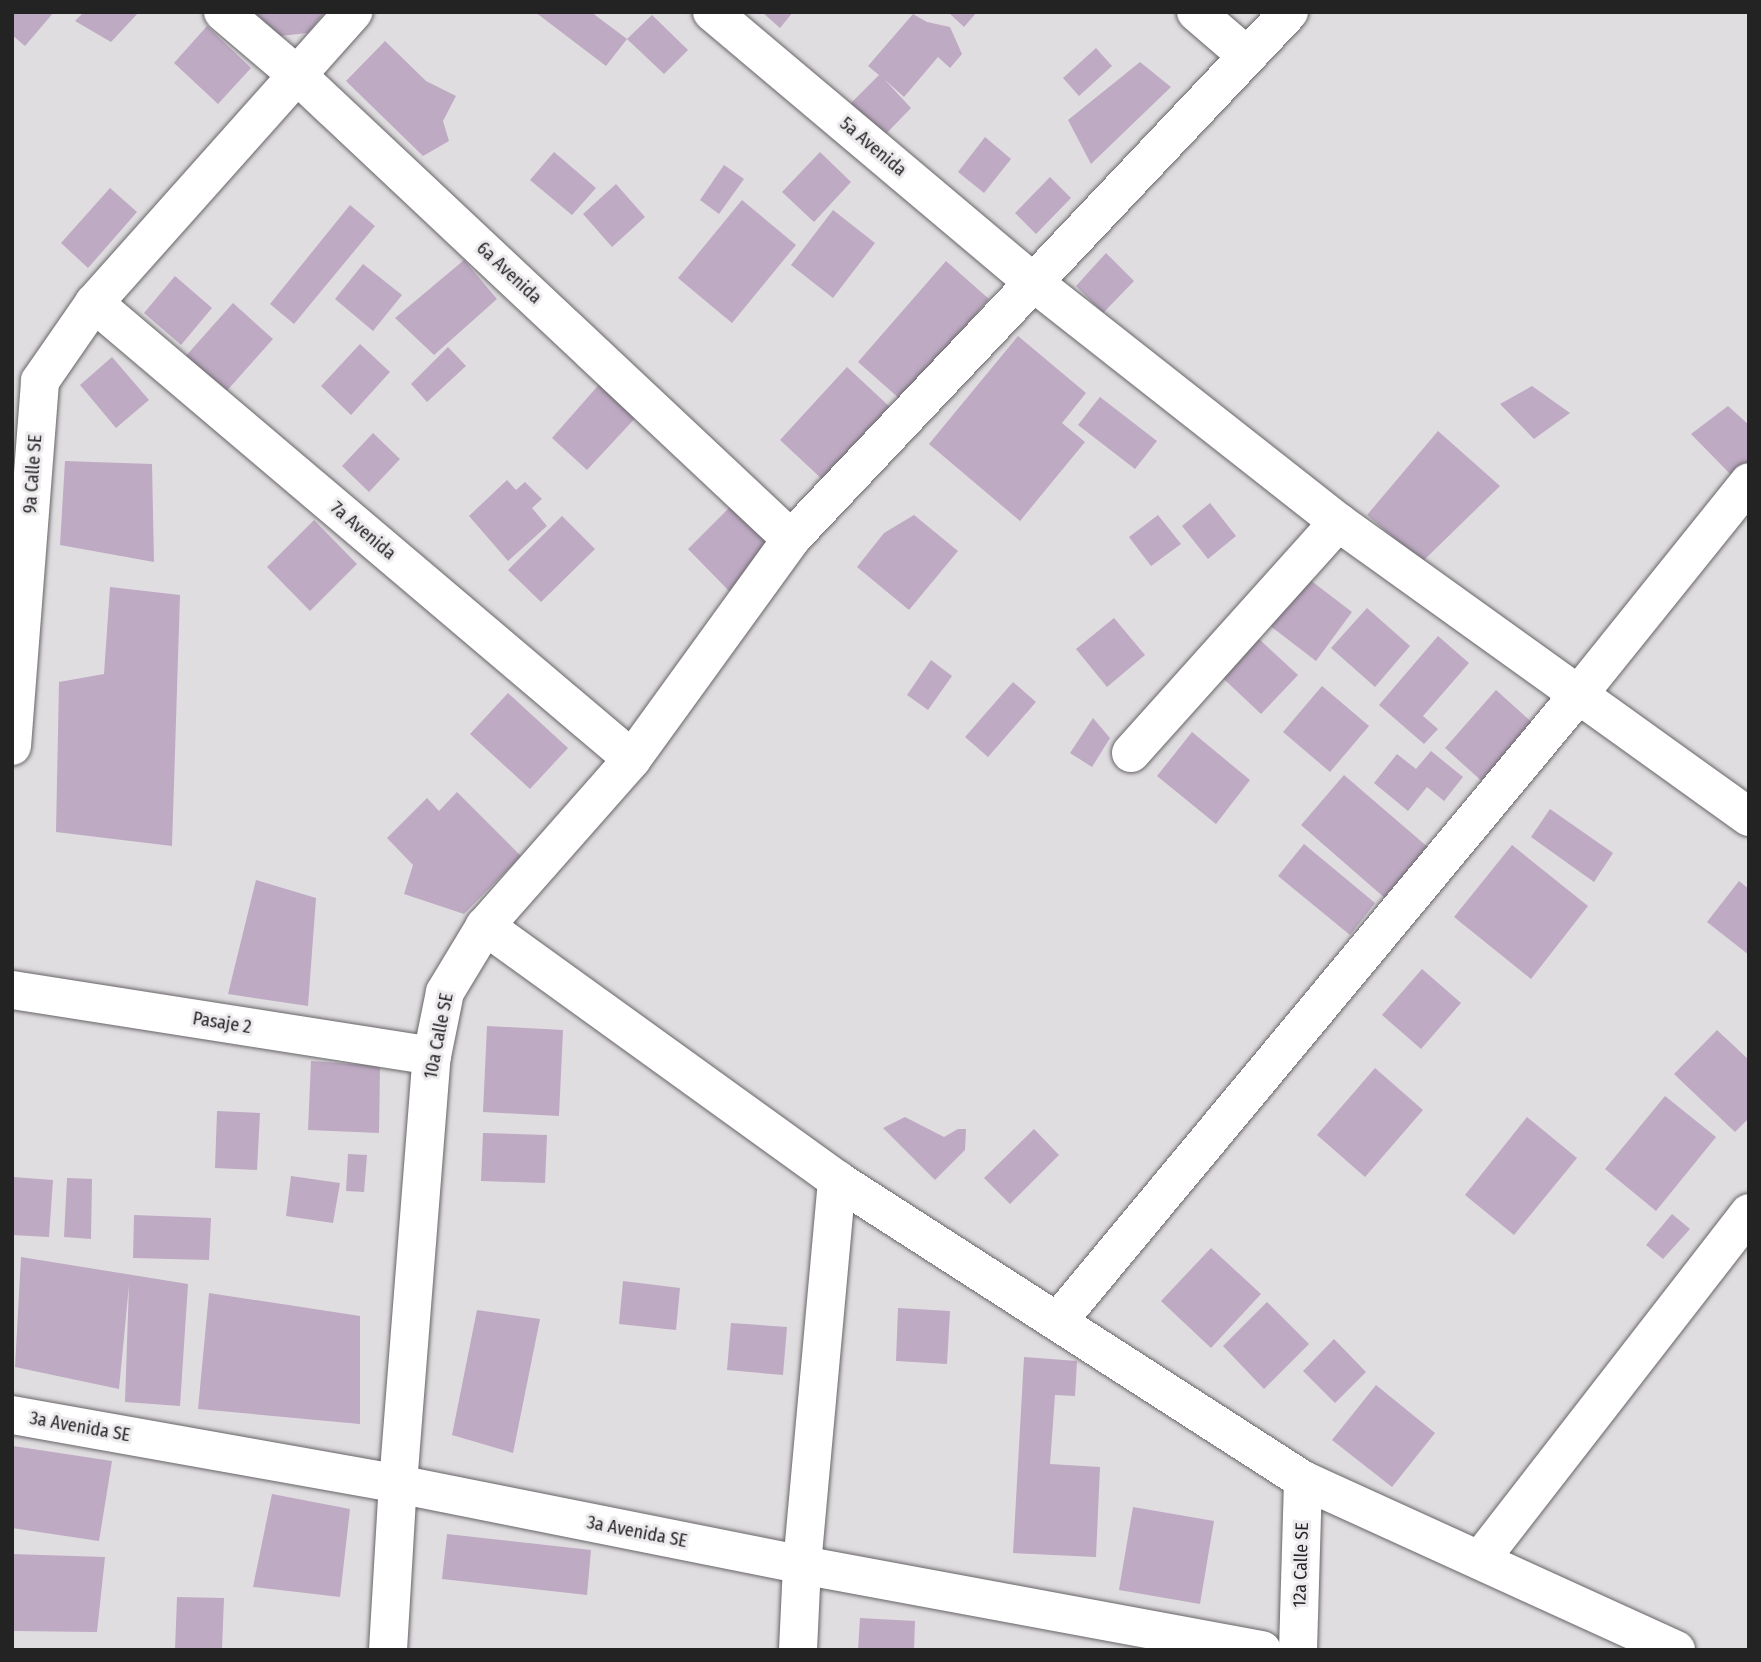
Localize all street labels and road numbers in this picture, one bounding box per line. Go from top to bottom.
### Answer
street label: 5a Avenida [835,113,911,181]
street label: 6a Avenida [472,238,546,308]
street label: 9a Calle SE [19,434,47,514]
street label: 7a Avenida [326,497,400,565]
street label: 10a Calle SE [420,991,458,1081]
street label: Pasaje 2 [191,1008,253,1038]
street label: 3a Avenida SE [28,1408,132,1446]
street label: 3a Avenida SE [585,1512,689,1552]
street label: 12a Calle SE [1289,1522,1313,1608]

